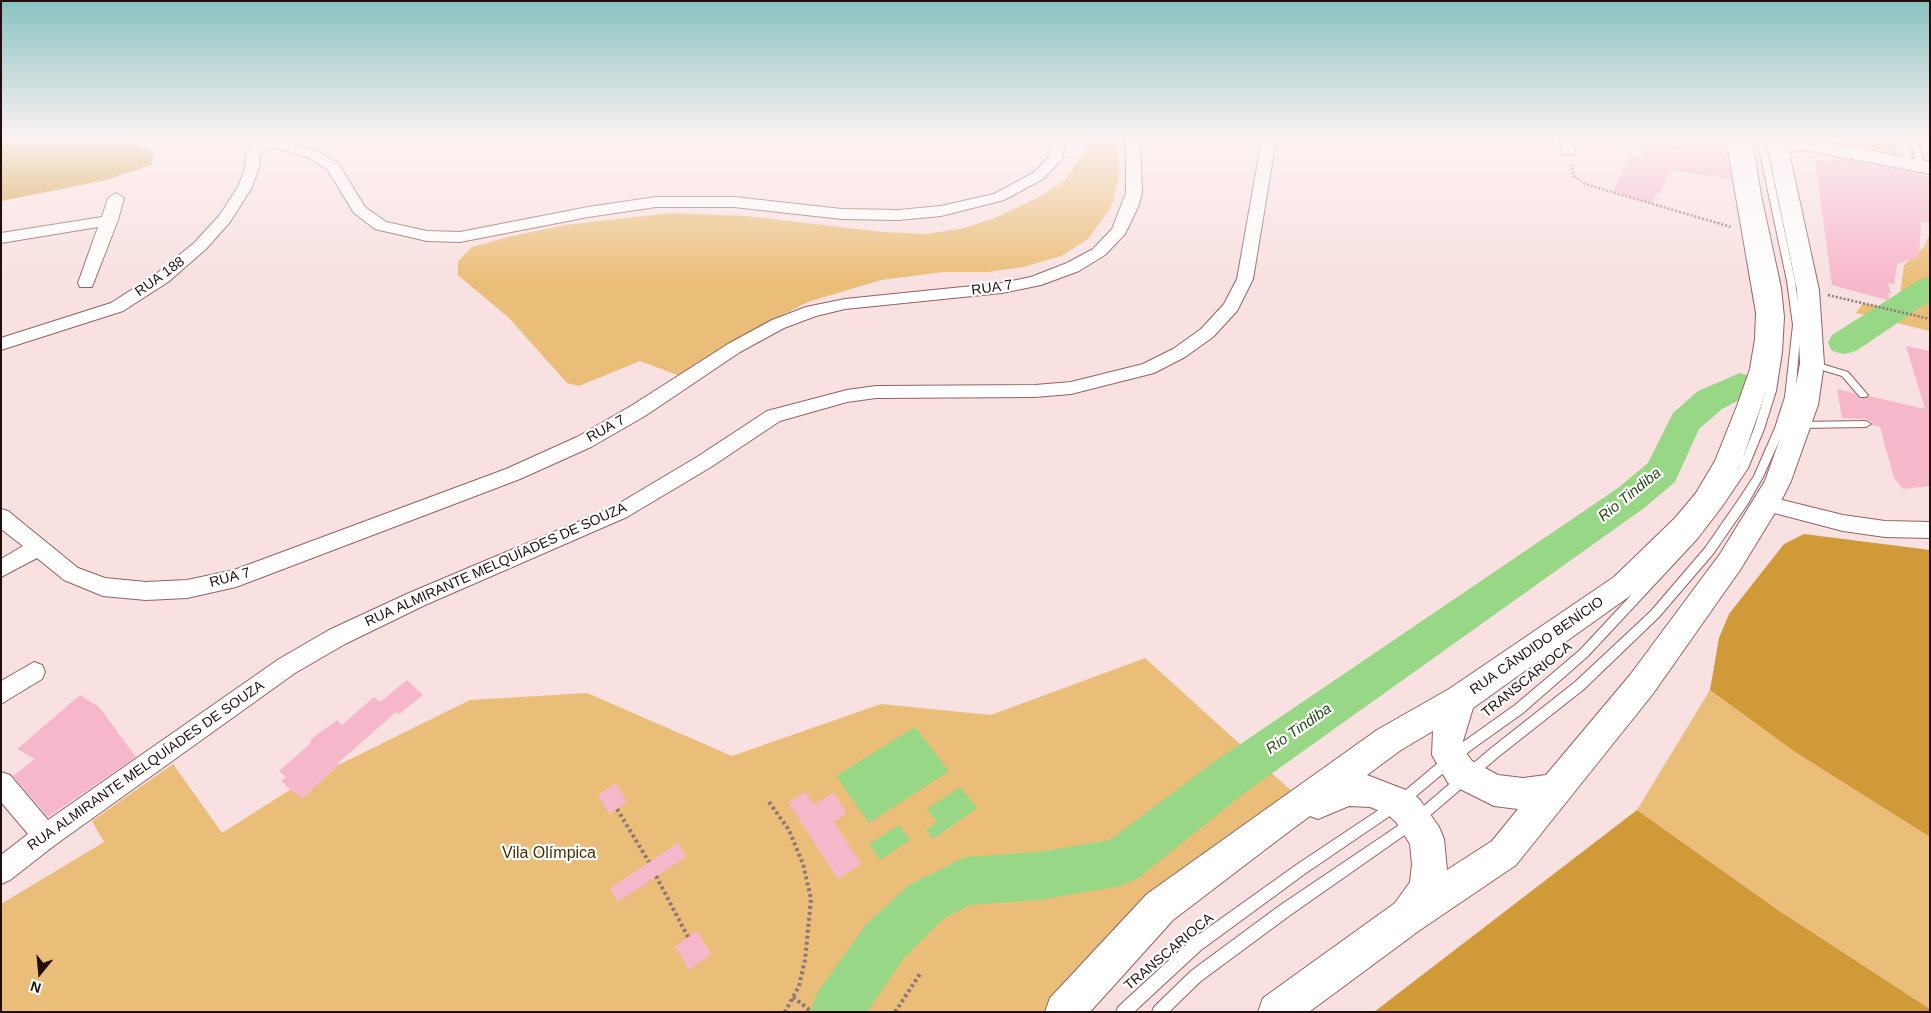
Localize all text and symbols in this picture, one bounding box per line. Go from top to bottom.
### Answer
street label: RUA 188 [132,254,188,300]
street label: RUA 7 [970,277,1014,299]
street label: RUA 7 [584,412,628,446]
water label: Rio Tindiba [1595,464,1665,526]
street label: RUA ALMIRANTE MELQUÍADES DE SOUZA [363,499,629,631]
street label: RUA 7 [208,565,252,591]
street label: RUA CÂNDIDO BENÍCIO [1467,593,1607,699]
street label: TRANSCARIOCA [1478,638,1576,722]
street label: RUA ALMIRANTE MELQUÍADES DE SOUZA [25,677,267,855]
water label: Rio Tindiba [1263,700,1335,758]
park label: Vila Olímpica [502,844,596,864]
street label: TRANSCARIOCA [1121,910,1217,994]
north arrow [15,948,65,998]
text: N [28,978,43,996]

